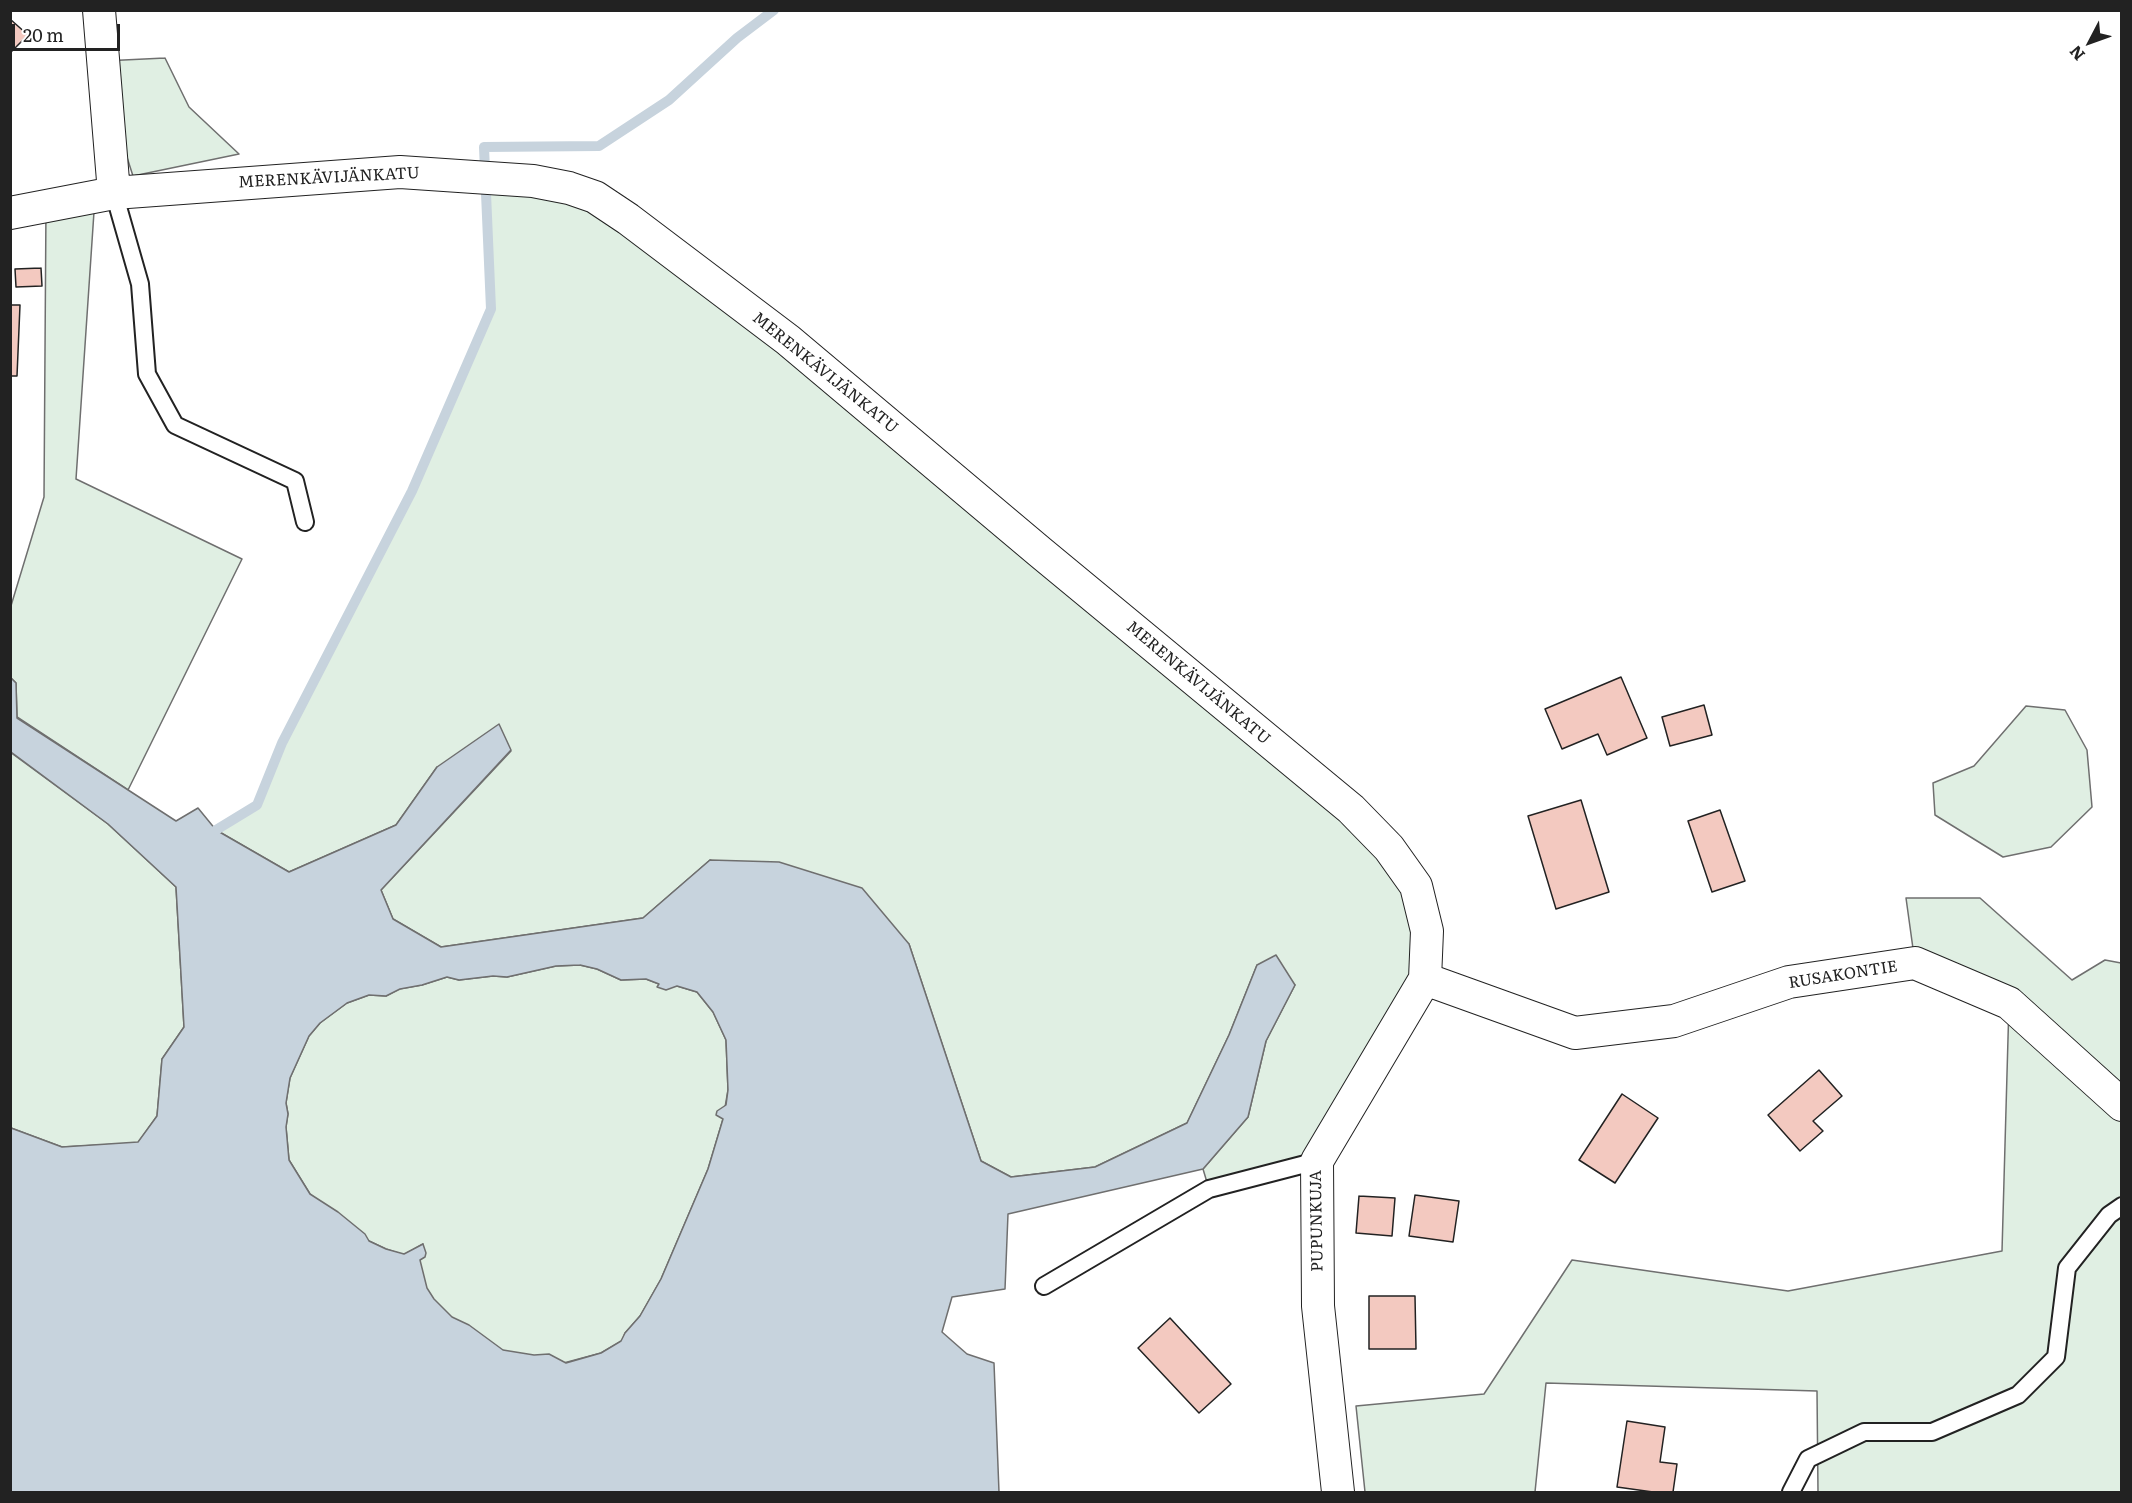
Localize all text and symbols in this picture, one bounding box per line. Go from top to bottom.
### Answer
scale bar [15,12,123,50]
north arrow [2060,12,2120,72]
text: 20 m [23,21,64,48]
text: N [2063,41,2090,67]
street label: MERENKÄVIJÄNKATU [238,164,420,192]
street label: MERENKÄVIJÄNKATU [748,308,902,438]
street label: MERENKÄVIJÄNKATU [1122,617,1274,749]
street label: RUSAKONTIE [1787,957,1899,993]
street label: PUPUNKUJA [1307,1170,1327,1272]

